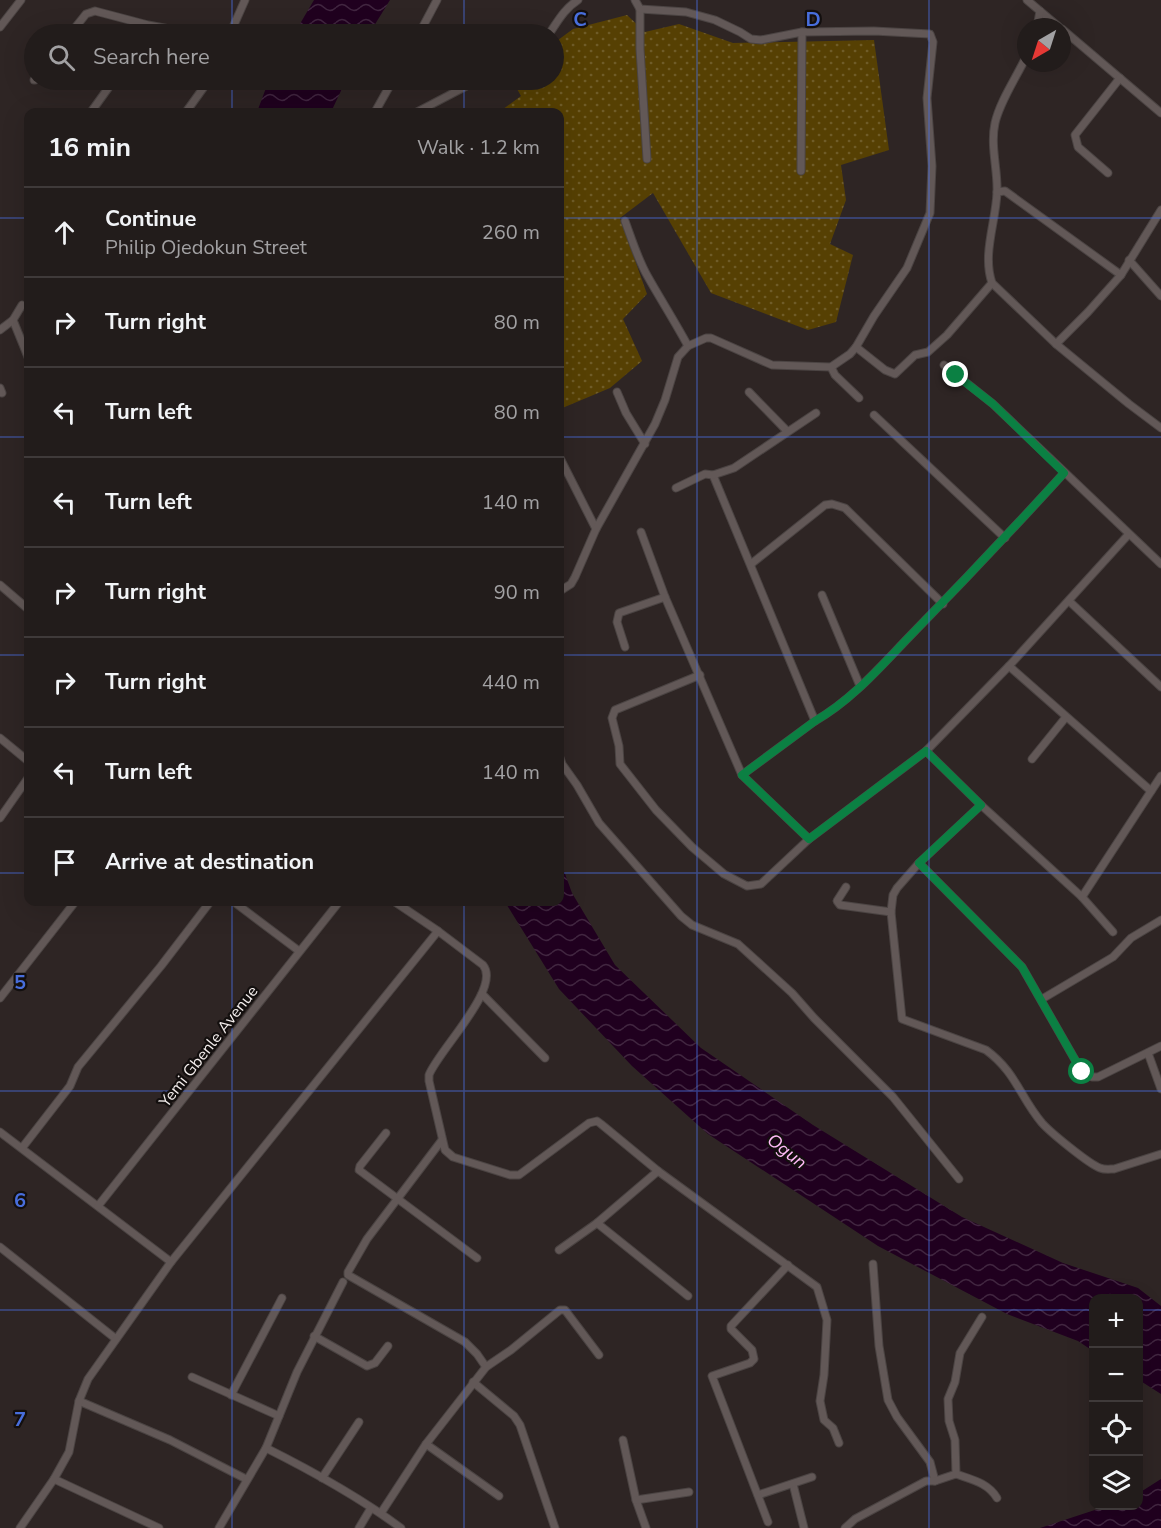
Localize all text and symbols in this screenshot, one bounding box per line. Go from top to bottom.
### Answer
text: C [573,6,587,33]
text: D [805,6,821,33]
north arrow [1017,18,1071,72]
search box [24,24,564,90]
icon: search [45,41,78,74]
text: Search here [93,42,210,72]
text: 16 min [48,130,131,165]
text: Walk · 1.2 km [417,134,540,161]
text: Continue [105,204,196,234]
icon: ahead [48,216,81,249]
text: 260 m [482,219,540,246]
text: Philip Ojedokun Street [105,234,307,261]
icon: right [48,306,81,339]
text: Turn right [105,307,206,337]
text: 80 m [494,309,540,336]
route end [942,361,968,387]
icon: left [48,396,81,429]
text: Turn left [105,397,192,427]
text: 80 m [494,399,540,426]
icon: left [48,486,81,519]
text: Turn left [105,487,192,517]
text: 140 m [482,489,540,516]
icon: right [48,576,81,609]
text: Turn right [105,577,206,607]
text: 90 m [494,579,540,606]
icon: right [48,666,81,699]
text: Turn right [105,667,206,697]
text: 440 m [482,669,540,696]
icon: left [48,756,81,789]
text: Turn left [105,757,192,787]
text: 140 m [482,759,540,786]
icon: arrive [48,846,81,879]
text: Arrive at destination [105,847,314,877]
text: 5 [14,969,26,996]
street label: Yemi Gbenle Avenue [154,981,263,1113]
route start [1068,1058,1094,1084]
water label: Ogun [762,1128,812,1174]
text: 6 [14,1187,26,1214]
map controls [1089,1294,1143,1510]
button: + [1089,1294,1143,1348]
button: − [1089,1348,1143,1402]
button: locate [1089,1402,1143,1456]
text: 7 [14,1406,26,1433]
button: layers [1089,1456,1143,1510]

